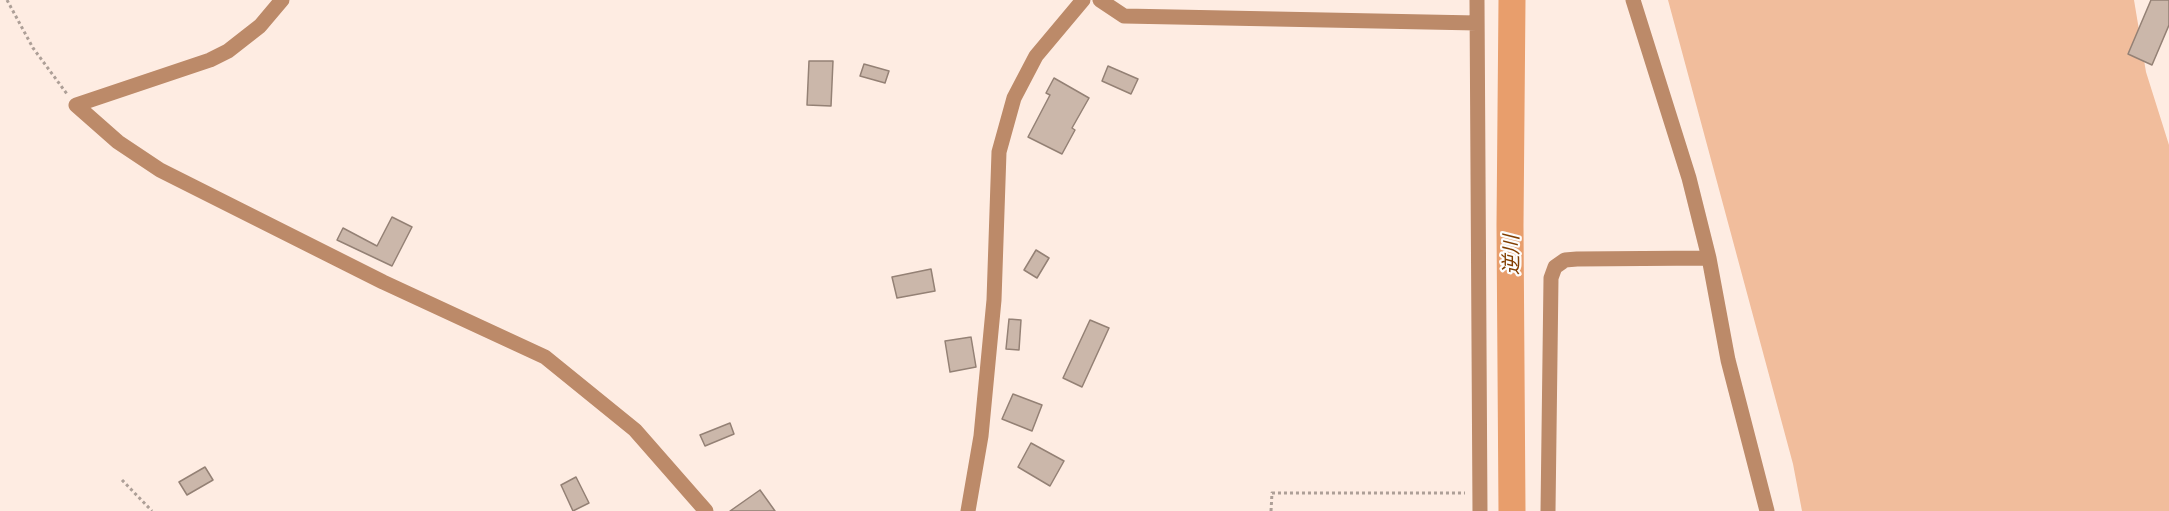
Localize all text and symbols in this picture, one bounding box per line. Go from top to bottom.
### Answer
water label: 逆川 [1500,235,1524,275]

